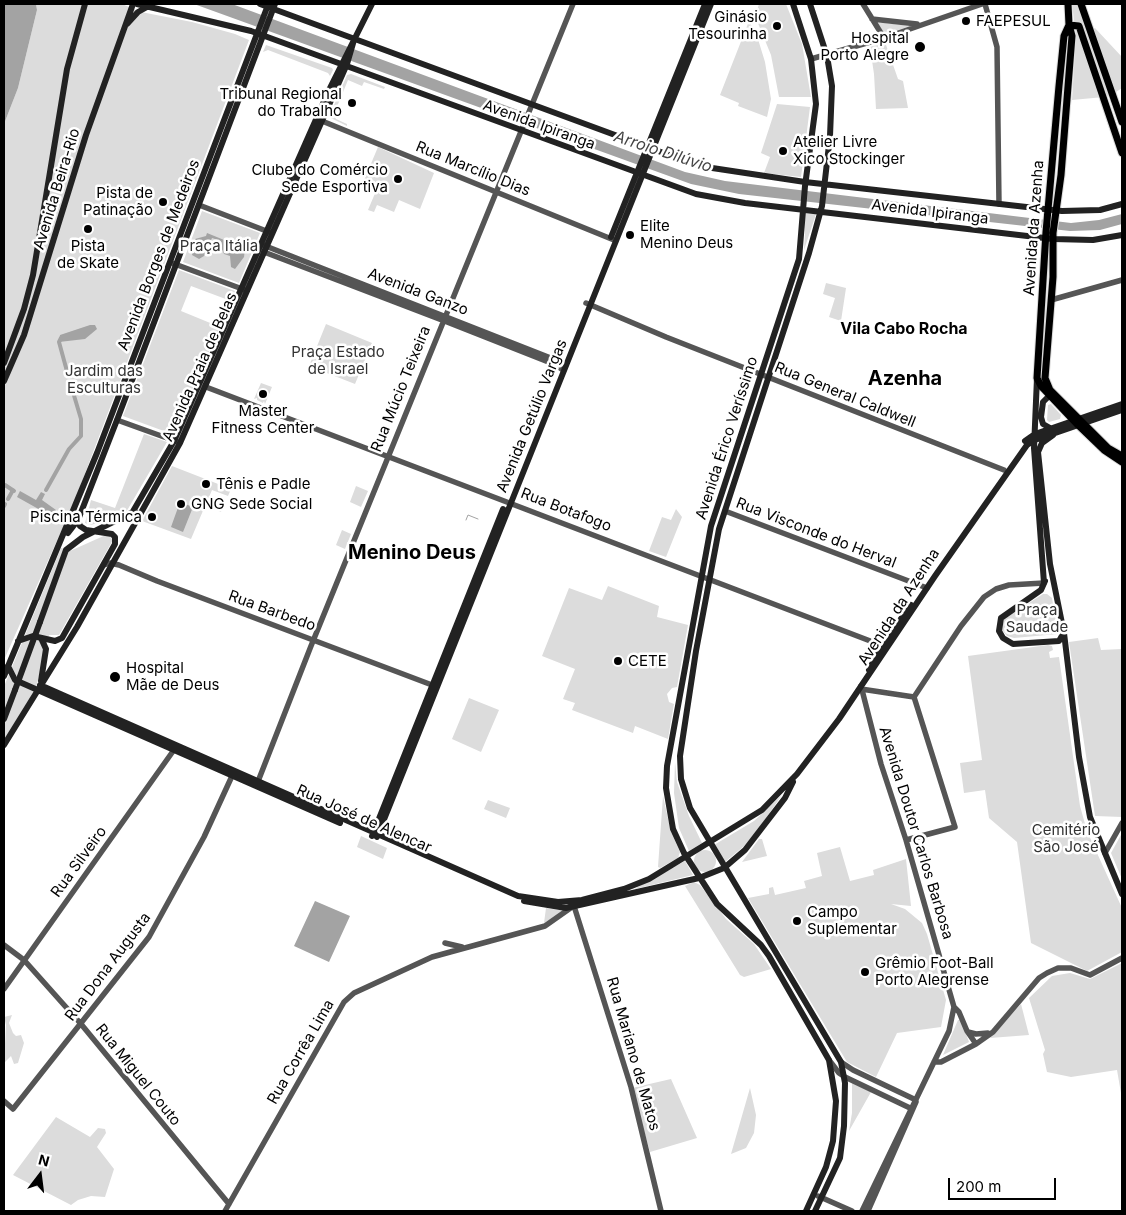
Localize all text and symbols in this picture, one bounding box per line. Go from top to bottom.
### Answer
place label: Ginásio Tesourinha [688,8,767,43]
place label: FAEPESUL [976,12,1051,30]
marker: FAEPESUL [960,15,972,27]
marker: Ginásio Tesourinha [771,20,783,32]
place label: Hospital Porto Alegre [821,29,909,64]
marker: Hospital Porto Alegre [913,40,927,54]
place label: Tribunal Regional do Trabalho [220,85,342,120]
street label: Avenida Ipiranga [481,96,597,154]
marker: Tribunal Regional do Trabalho [346,97,358,109]
street label: Avenida Beira-Rio [30,126,84,252]
water label: Arroio Dilúvio [612,127,714,177]
place label: Atelier Livre Xico Stockinger [793,133,905,168]
street label: Rua Marcílio Dias [413,138,533,200]
marker: Atelier Livre Xico Stockinger [777,145,789,157]
street label: Avenida Borges de Medeiros [114,157,204,353]
street label: Avenida da Azenha [1020,160,1048,296]
place label: Clube do Comércio Sede Esportiva [252,161,388,196]
marker: Clube do Comércio Sede Esportiva [392,173,404,185]
place label: Pista de Patinação [83,184,153,219]
marker: Pista de Patinação [157,196,169,208]
street label: Avenida Ipiranga [870,196,990,228]
place label: Elite Menino Deus [640,217,733,252]
marker: Pista de Skate [82,223,94,235]
marker: Elite Menino Deus [624,229,636,241]
place label: Pista de Skate [57,237,119,272]
park label: Praça Itália [180,237,258,255]
street label: Avenida Ganzo [365,265,471,319]
street label: Avenida Praia de Belas [159,290,241,444]
district label: Vila Cabo Rocha [840,319,968,339]
street label: Rua Múcio Teixeira [368,323,434,455]
street label: Avenida Getúlio Vargas [493,337,571,495]
park label: Praça Estado de Israel [291,343,385,378]
street label: Avenida Érico Veríssimo [692,354,762,522]
street label: Rua General Caldwell [772,358,918,432]
park label: Jardim das Esculturas [65,362,143,397]
district label: Azenha [868,367,942,391]
marker: Master Fitness Center [257,388,269,400]
place label: Master Fitness Center [212,402,314,437]
place label: Tênis e Padle [216,475,310,493]
marker: Tênis e Padle [200,478,212,490]
street label: Rua Botafogo [518,484,614,536]
street label: Rua Visconde do Herval [733,494,899,572]
place label: GNG Sede Social [191,495,312,513]
marker: GNG Sede Social [175,498,187,510]
place label: Piscina Térmica [30,508,142,526]
marker: Piscina Térmica [146,511,158,523]
district label: Menino Deus [348,541,476,565]
street label: Avenida da Azenha [855,545,943,669]
street label: Rua Barbedo [226,587,318,635]
park label: Praça Saudade [1006,601,1068,636]
place label: CETE [628,652,667,670]
marker: CETE [612,655,624,667]
place label: Hospital Mãe de Deus [126,659,219,694]
marker: Hospital Mãe de Deus [108,670,122,684]
street label: Avenida Doutor Carlos Barbosa [875,724,957,942]
street label: Rua José de Alencar [294,781,434,857]
park label: Cemitério São José [1032,821,1100,856]
street label: Rua Silveiro [47,823,111,901]
place label: Campo Suplementar [807,903,897,938]
street label: Rua Dona Augusta [61,909,155,1025]
marker: Campo Suplementar [791,915,803,927]
place label: Grêmio Foot-Ball Porto Alegrense [875,954,994,989]
marker: Grêmio Foot-Ball Porto Alegrense [859,966,871,978]
street label: Rua Mariano de Matos [602,975,664,1133]
street label: Rua Corrêa Lima [264,997,338,1107]
street label: Rua Miguel Couto [91,1021,185,1129]
north arrow [15,1150,65,1200]
text: N [37,1150,51,1170]
scale bar [951,1168,1058,1200]
text: 200 m [956,1177,1001,1196]

